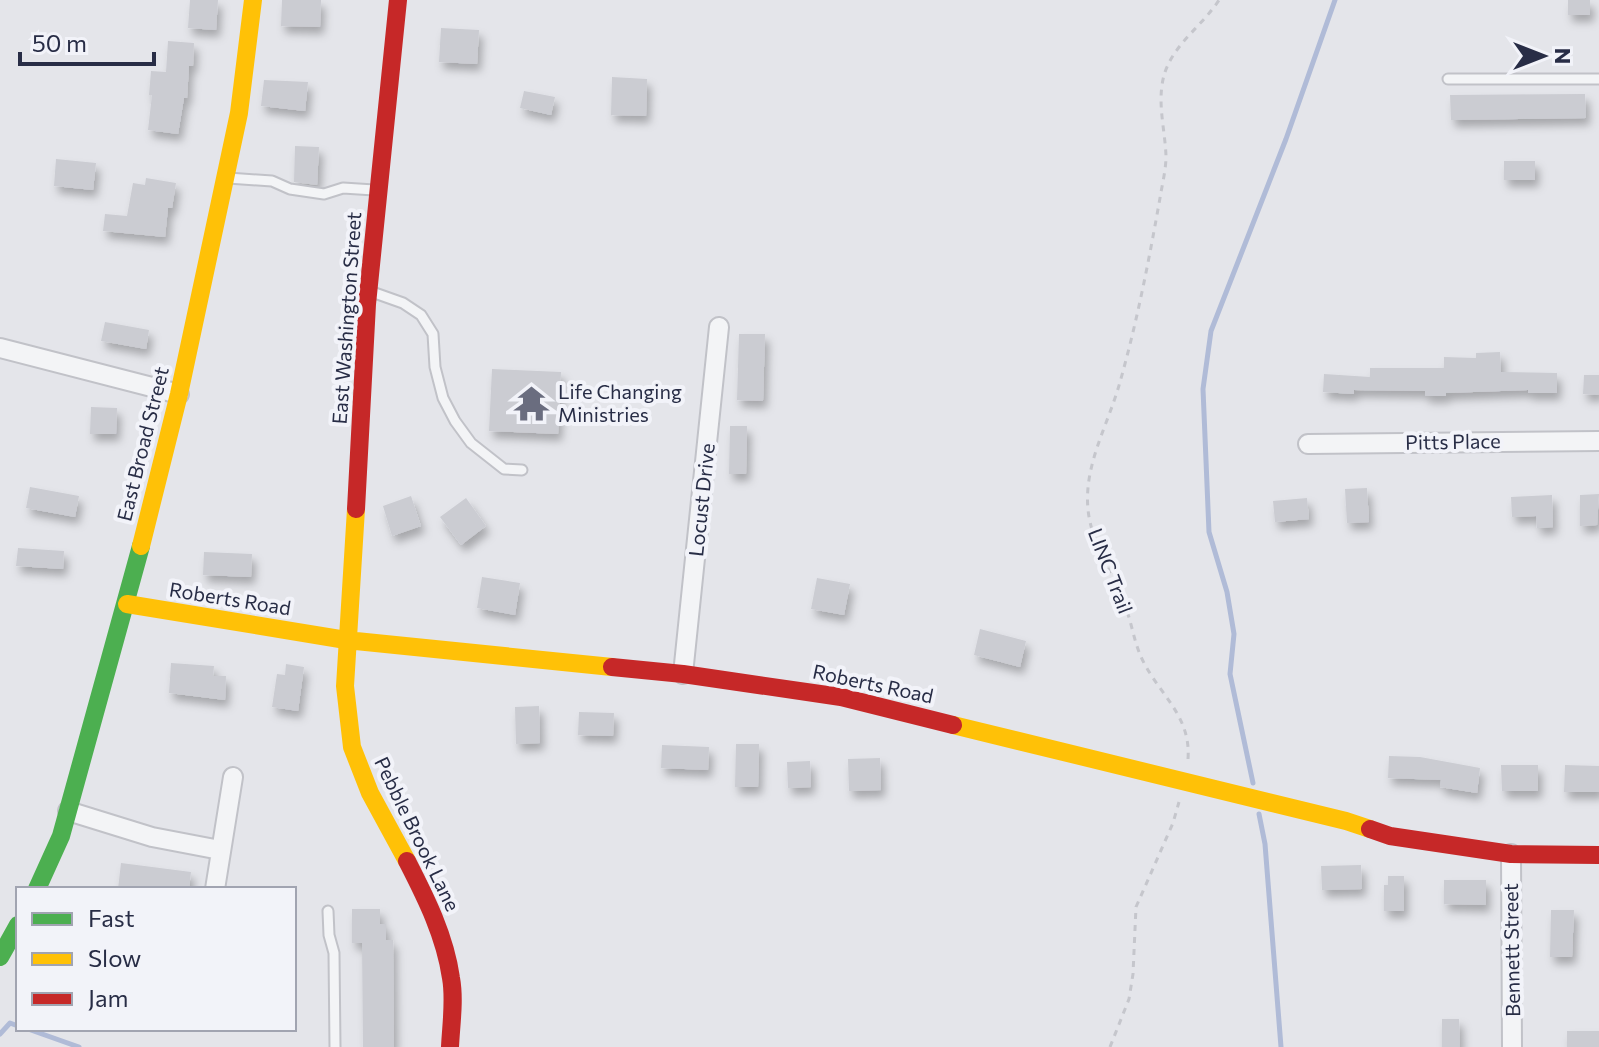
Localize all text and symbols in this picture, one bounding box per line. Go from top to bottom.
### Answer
scale bar [20,16,154,66]
north arrow [1503,16,1583,96]
text: 50 m [32,28,87,57]
text: N [1550,48,1577,64]
street label: East Washington Street [327,211,365,425]
street label: East Broad Street [111,364,173,523]
place label: Life Changing Ministries [558,379,682,426]
temple icon: Life Changing Ministries [513,385,551,423]
street label: Pitts Place [1405,428,1501,454]
street label: Locust Drive [683,442,719,558]
street label: LINC Trail [1084,525,1138,617]
street label: Roberts Road [168,577,293,619]
street label: Roberts Road [811,659,936,708]
street label: Pebble Brook Lane [370,752,466,915]
street label: Bennett Street [1498,883,1524,1017]
legend [16,887,296,1031]
text: Fast [88,903,135,932]
text: Slow [88,943,141,972]
text: Jam [88,983,128,1012]

